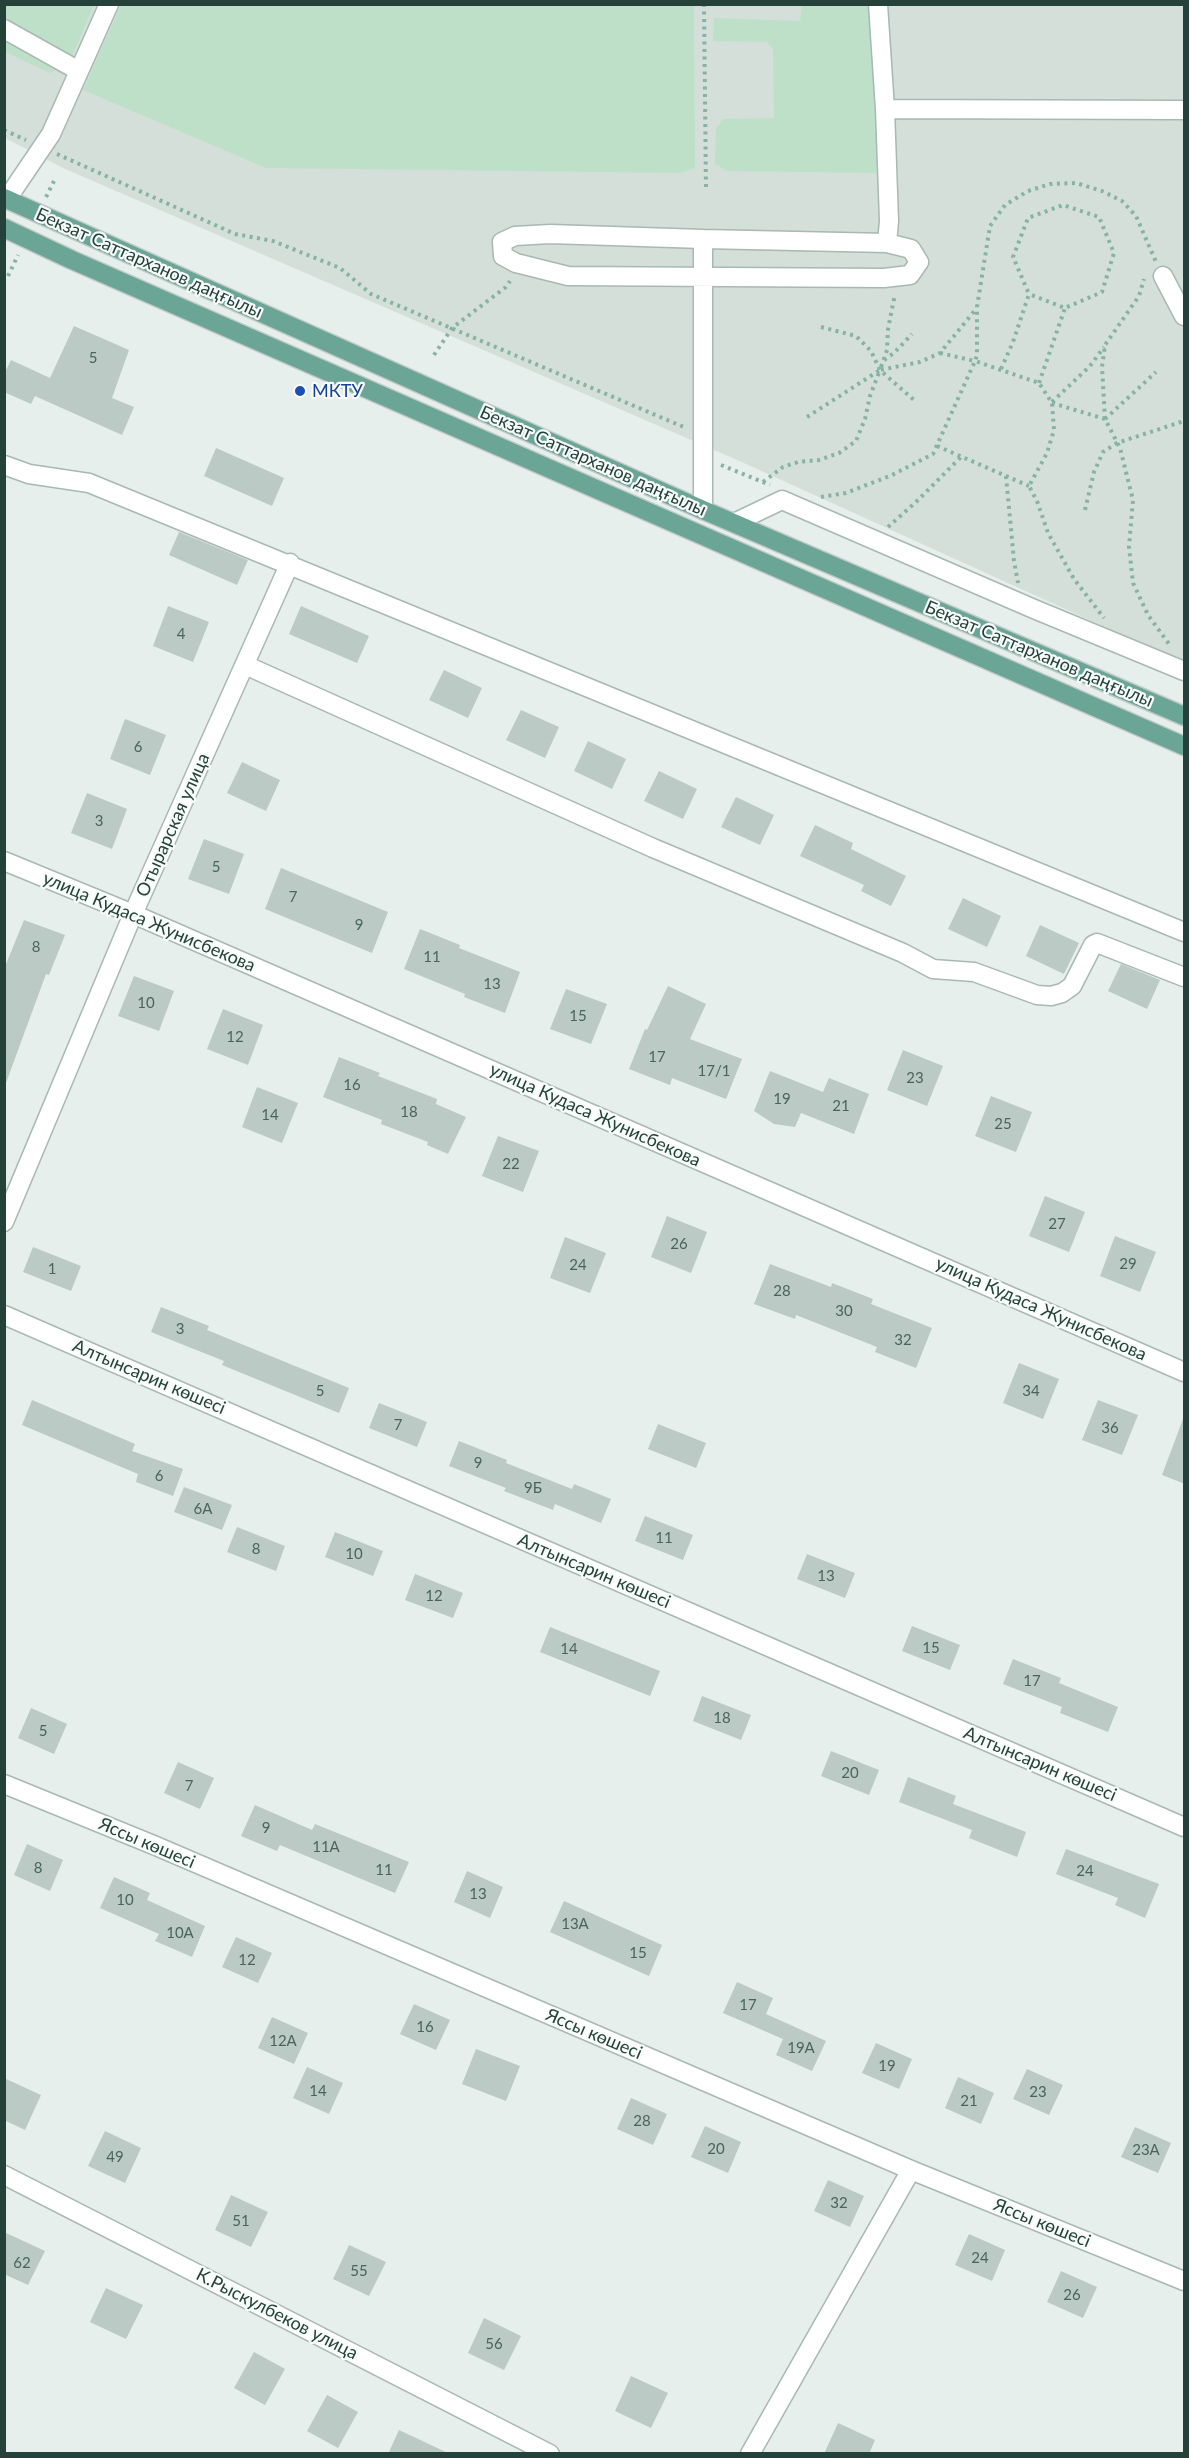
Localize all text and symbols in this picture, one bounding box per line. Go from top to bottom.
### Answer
street label: Бекзат Саттарханов даңғылы [32,203,266,323]
house number: 5 [89,349,97,367]
place label: МКТУ [312,380,363,402]
marker: МКТУ [293,384,307,398]
street label: Бекзат Саттарханов даңғылы [476,401,710,521]
street label: Бекзат Саттарханов даңғылы [922,596,1156,712]
house number: 4 [177,625,185,643]
house number: 6 [134,738,142,756]
street label: Отырарская улица [132,750,214,900]
house number: 3 [95,812,103,830]
house number: 5 [212,858,220,876]
street label: улица Кудаса Жунисбекова [39,867,259,977]
house number: 7 [289,888,297,906]
house number: 9 [355,916,363,934]
house number: 8 [32,938,40,956]
house number: 11 [423,948,441,966]
house number: 13 [483,975,501,993]
house number: 10 [137,994,155,1012]
house number: 15 [569,1007,587,1025]
house number: 12 [226,1028,244,1046]
house number: 17 [648,1048,666,1066]
street label: улица Кудаса Жунисбекова [486,1059,704,1171]
house number: 17/1 [698,1062,730,1080]
house number: 23 [906,1069,924,1087]
house number: 16 [343,1076,361,1094]
house number: 19 [773,1090,791,1108]
house number: 21 [832,1097,850,1115]
house number: 18 [400,1103,418,1121]
house number: 14 [261,1106,279,1124]
house number: 25 [994,1115,1012,1133]
house number: 22 [502,1155,520,1173]
house number: 27 [1048,1215,1066,1233]
house number: 26 [670,1235,688,1253]
street label: улица Кудаса Жунисбекова [932,1253,1150,1365]
house number: 29 [1119,1255,1137,1273]
house number: 24 [569,1256,587,1274]
house number: 1 [48,1260,56,1278]
house number: 28 [773,1282,791,1300]
house number: 30 [835,1302,853,1320]
house number: 3 [176,1320,184,1338]
house number: 32 [894,1331,912,1349]
street label: Алтынсарин көшесі [69,1335,229,1419]
house number: 5 [316,1382,324,1400]
house number: 34 [1022,1382,1040,1400]
house number: 7 [394,1416,402,1434]
house number: 36 [1101,1419,1119,1437]
house number: 9 [474,1454,482,1472]
house number: 6 [155,1467,163,1485]
house number: 9Б [524,1479,542,1497]
house number: 6A [194,1500,212,1518]
street label: Алтынсарин көшесі [514,1529,674,1613]
house number: 11 [655,1529,673,1547]
house number: 8 [252,1540,260,1558]
house number: 10 [345,1545,363,1563]
house number: 13 [817,1567,835,1585]
house number: 12 [425,1587,443,1605]
house number: 15 [922,1639,940,1657]
house number: 14 [560,1640,578,1658]
house number: 17 [1023,1672,1041,1690]
house number: 18 [713,1709,731,1727]
house number: 5 [39,1722,47,1740]
street label: Алтынсарин көшесі [960,1722,1120,1806]
house number: 20 [841,1764,859,1782]
house number: 7 [185,1777,193,1795]
street label: Яссы көшесі [96,1813,198,1873]
house number: 9 [262,1819,270,1837]
house number: 11A [312,1838,340,1856]
house number: 8 [34,1859,42,1877]
house number: 11 [375,1861,393,1879]
house number: 24 [1076,1862,1094,1880]
house number: 13 [469,1885,487,1903]
house number: 10 [116,1891,134,1909]
house number: 13A [561,1915,589,1933]
house number: 10A [166,1924,194,1942]
house number: 15 [629,1944,647,1962]
house number: 12 [238,1951,256,1969]
house number: 17 [739,1996,757,2014]
street label: Яссы көшесі [543,2004,645,2064]
house number: 16 [416,2018,434,2036]
house number: 12A [269,2032,297,2050]
house number: 19A [787,2039,815,2057]
house number: 19 [878,2057,896,2075]
house number: 14 [309,2082,327,2100]
house number: 23 [1029,2083,1047,2101]
house number: 21 [960,2092,978,2110]
house number: 28 [633,2112,651,2130]
house number: 20 [707,2140,725,2158]
house number: 23A [1132,2141,1160,2159]
house number: 49 [106,2148,124,2166]
house number: 32 [830,2194,848,2212]
street label: Яссы көшесі [990,2194,1094,2252]
house number: 51 [232,2212,250,2230]
house number: 24 [971,2249,989,2267]
house number: 62 [13,2254,31,2272]
house number: 55 [350,2262,368,2280]
street label: К.Рыскулбеков улица [192,2264,362,2364]
house number: 26 [1063,2286,1081,2304]
house number: 56 [485,2335,503,2353]

